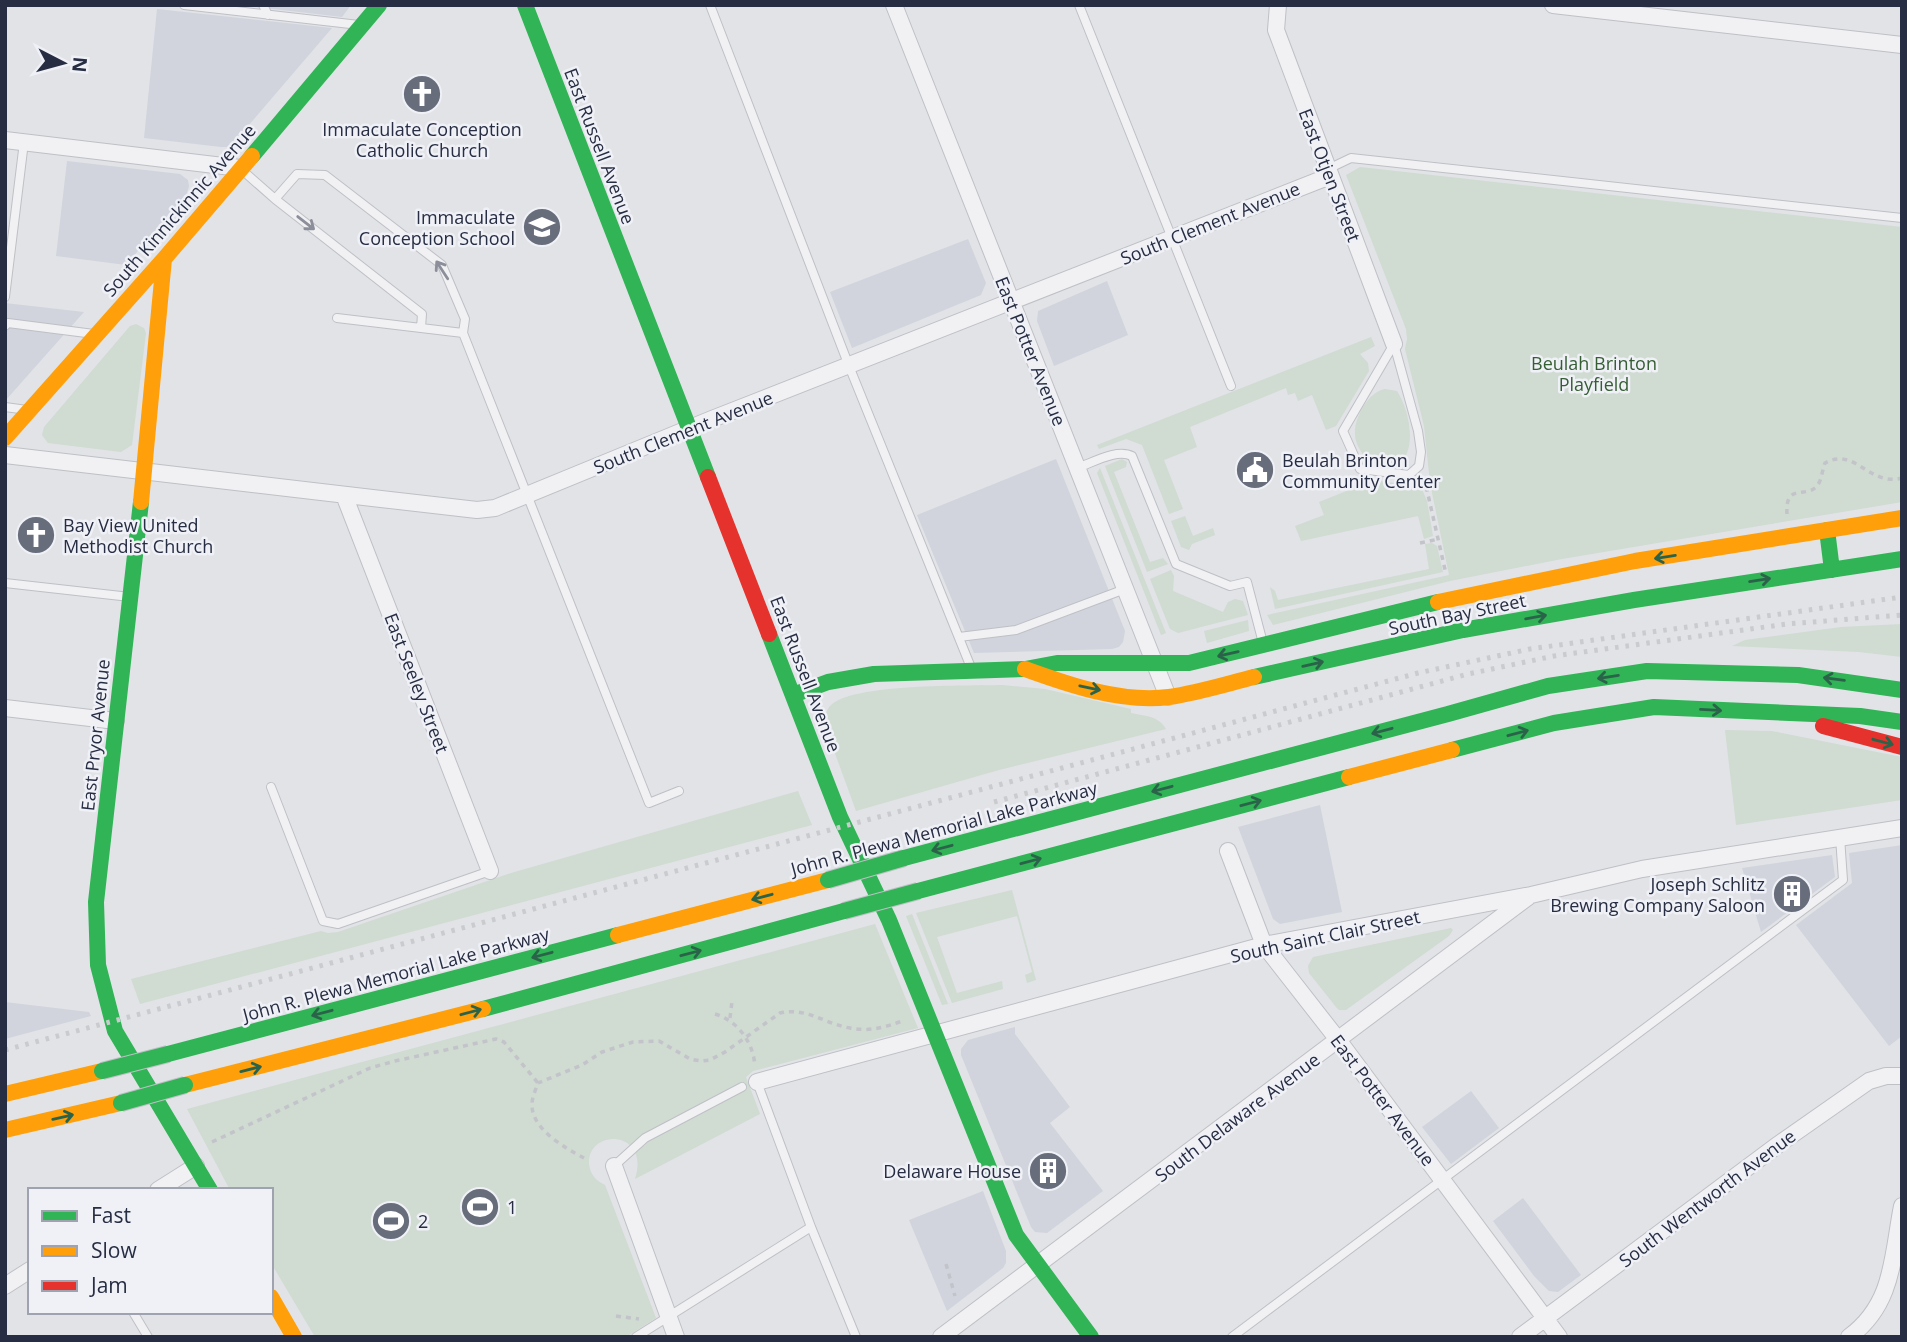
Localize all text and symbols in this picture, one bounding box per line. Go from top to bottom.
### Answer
north arrow [28,28,98,98]
text: N [66,56,94,74]
street label: East Russell Avenue [559,64,641,228]
church icon: Immaculate Conception Catholic Church [401,73,443,115]
street label: East Otjen Street [1294,105,1366,245]
place label: Immaculate Conception Catholic Church [322,117,522,162]
street label: South Kinnickinnic Avenue [97,119,261,301]
street label: South Clement Avenue [1117,176,1303,270]
place label: Immaculate Conception School [359,205,515,250]
school or university icon: Immaculate Conception School [521,206,563,248]
one-way arrow [296,216,314,231]
one-way arrow [435,260,449,280]
street label: East Potter Avenue [990,273,1072,429]
park label: Beulah Brinton Playfield [1531,351,1657,396]
street label: South Clement Avenue [590,385,776,479]
place label: Beulah Brinton Community Center [1282,448,1441,493]
public building icon: Beulah Brinton Community Center [1234,449,1276,491]
place label: Bay View United Methodist Church [63,513,213,558]
church icon: Bay View United Methodist Church [15,514,57,556]
one-way arrow [1654,551,1677,564]
one-way arrow [1748,574,1771,587]
street label: South Bay Street [1386,588,1528,640]
street label: East Russell Avenue [765,592,847,756]
street label: East Seeley Street [379,609,455,757]
one-way arrow [1524,610,1547,623]
one-way arrow [1217,648,1240,661]
one-way arrow [1301,657,1324,671]
street label: East Pryor Avenue [75,658,115,812]
one-way arrow [1597,671,1620,684]
one-way arrow [1824,672,1846,685]
one-way arrow [1078,682,1101,696]
one-way arrow [1699,704,1722,717]
one-way arrow [1371,725,1394,738]
one-way arrow [1506,726,1529,739]
one-way arrow [1871,736,1893,749]
street label: John R. Plewa Memorial Lake Parkway [786,775,1101,881]
one-way arrow [1151,784,1173,797]
one-way arrow [1239,796,1262,809]
one-way arrow [931,842,954,855]
one-way arrow [1019,854,1042,867]
place label: Joseph Schlitz Brewing Company Saloon [1550,872,1765,917]
building icon: Joseph Schlitz Brewing Company Saloon [1771,873,1813,915]
one-way arrow [751,891,774,904]
street label: South Saint Clair Street [1228,904,1422,968]
street label: John R. Plewa Memorial Lake Parkway [238,921,553,1027]
one-way arrow [679,946,702,959]
one-way arrow [531,949,554,962]
one-way arrow [460,1005,482,1018]
one-way arrow [311,1007,334,1020]
street label: East Potter Avenue [1326,1029,1440,1171]
street label: South Delaware Avenue [1150,1047,1324,1187]
one-way arrow [239,1062,262,1075]
one-way arrow [51,1109,74,1123]
street label: South Wentworth Avenue [1614,1124,1800,1272]
building icon: Delaware House [1027,1150,1069,1192]
place label: Delaware House [883,1159,1021,1183]
sports icon: 1 [459,1186,501,1228]
legend [28,1188,273,1314]
place label: 1 [507,1195,517,1219]
sports icon: 2 [370,1200,412,1242]
text: Fast [91,1201,131,1229]
place label: 2 [418,1209,428,1233]
text: Slow [91,1236,137,1264]
text: Jam [89,1271,128,1299]

